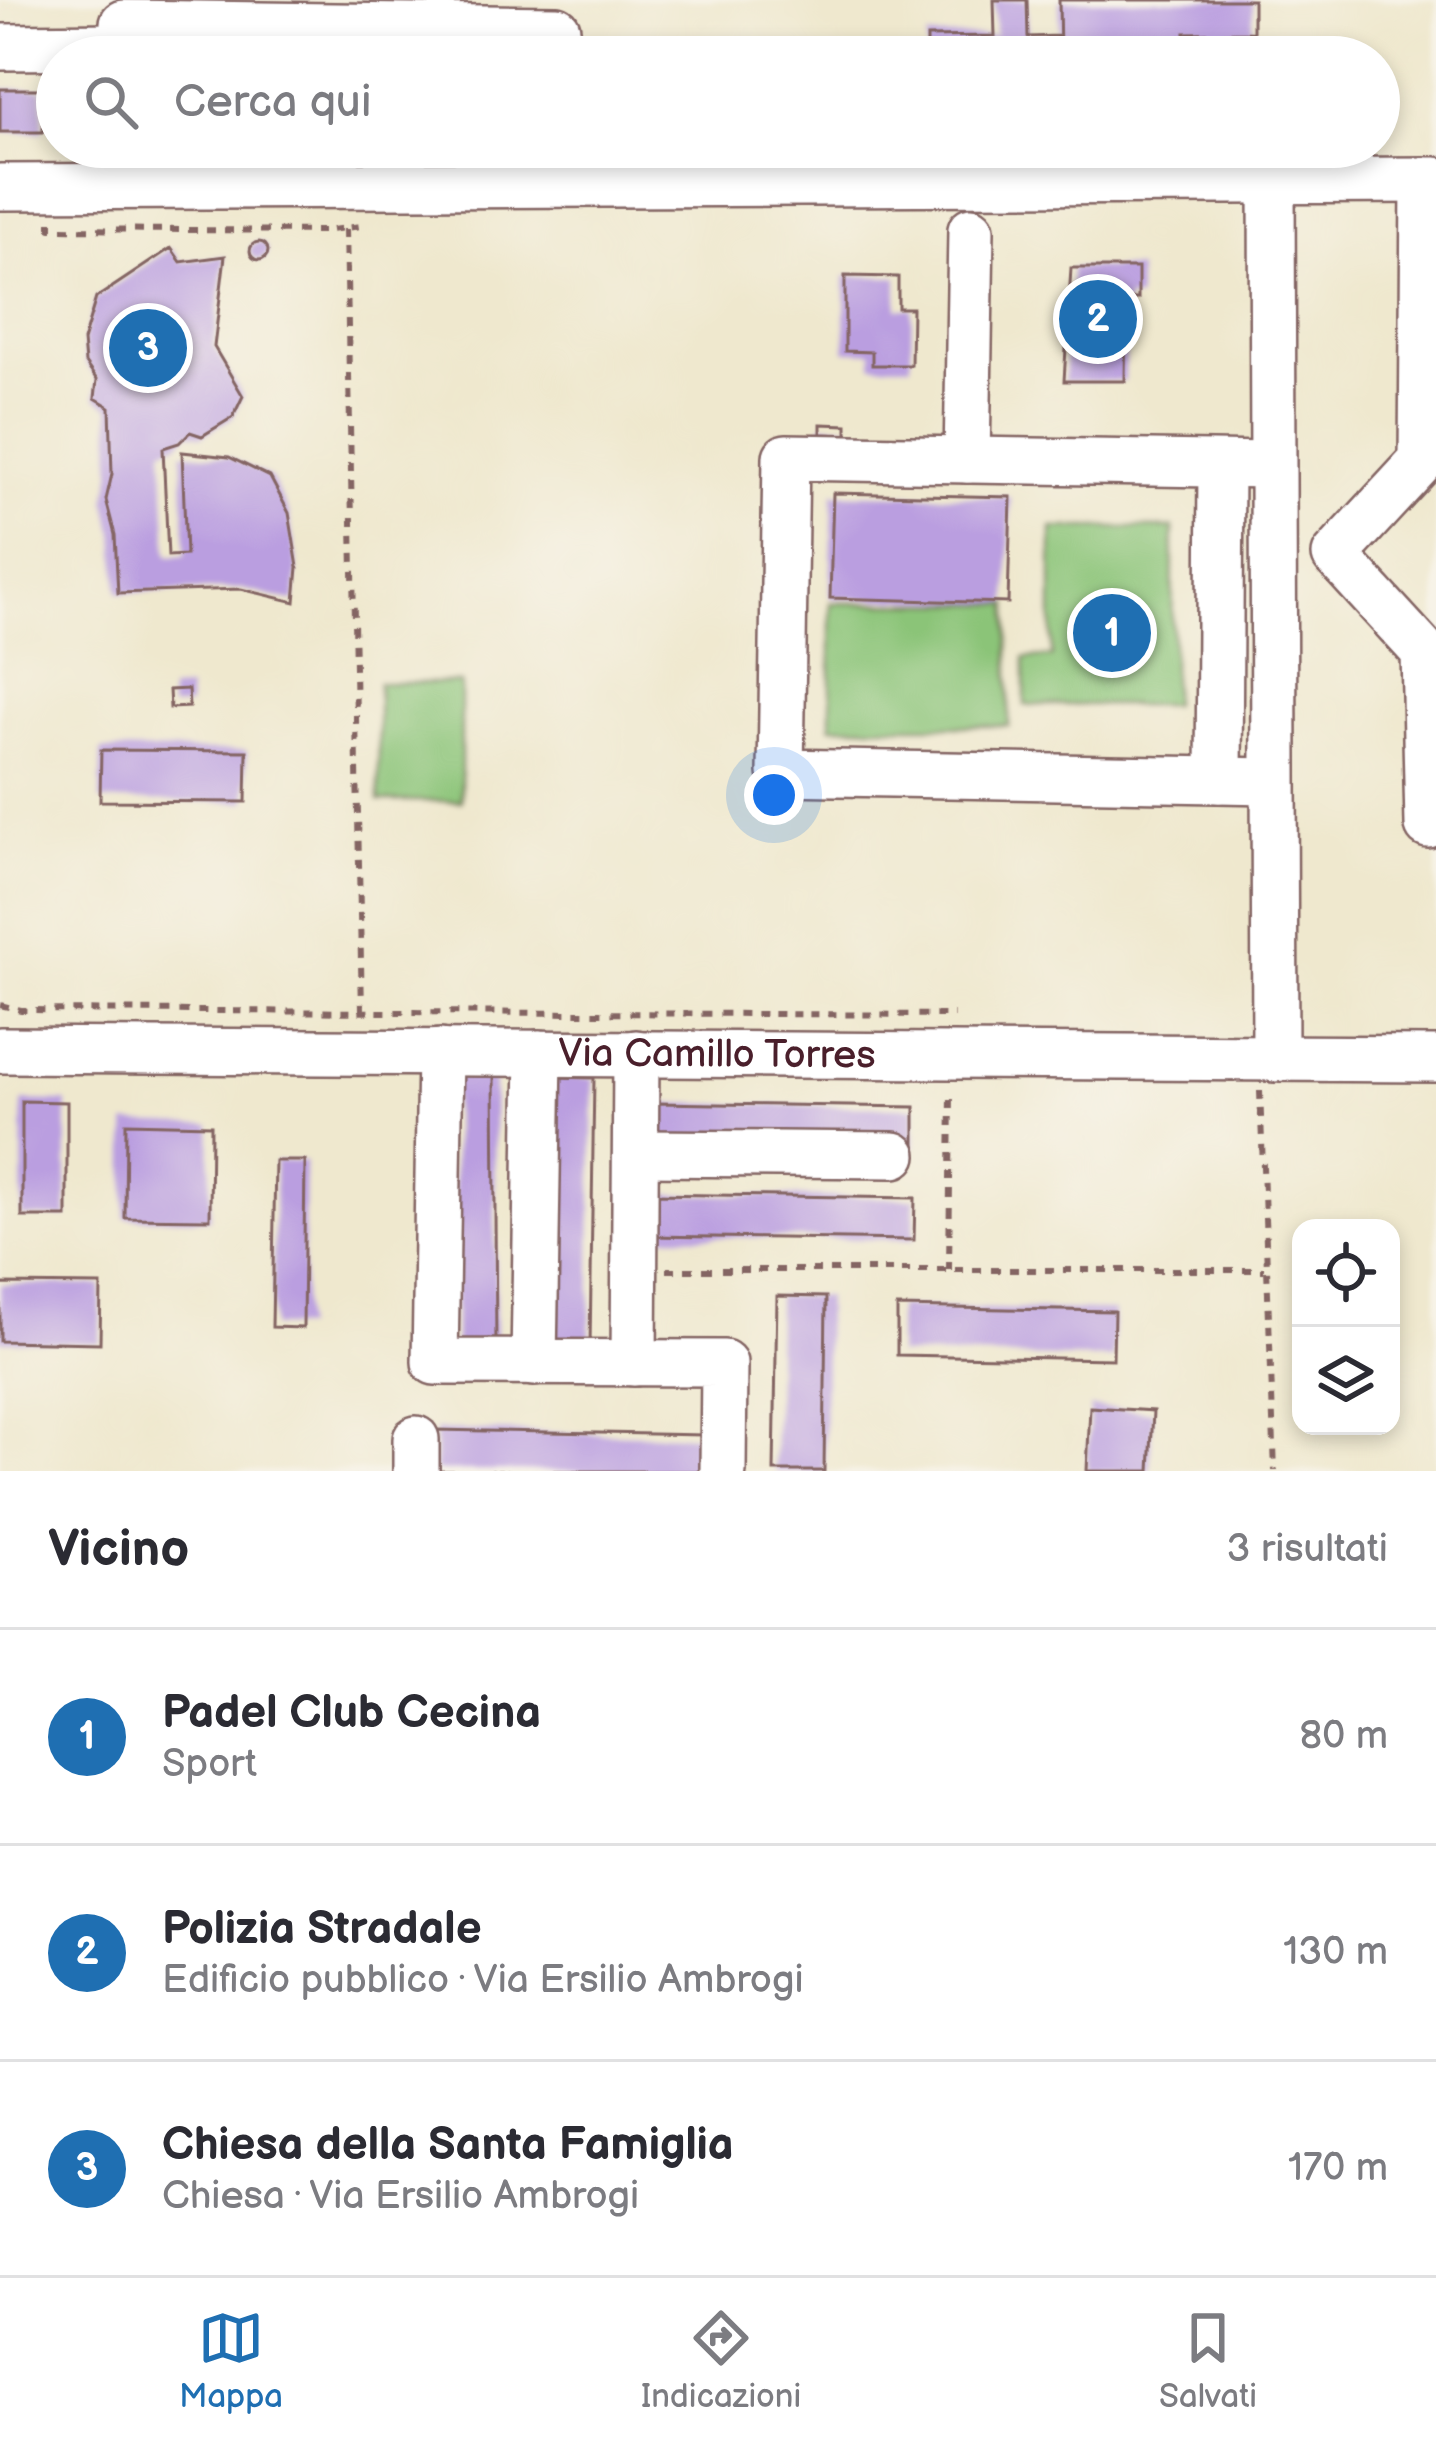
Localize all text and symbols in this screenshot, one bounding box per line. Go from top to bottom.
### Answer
search box [36,36,1400,168]
icon: search [78,69,144,135]
text: Cerca qui [174,75,371,130]
pin: 2 [1059,274,1137,364]
pin: 3 [109,303,187,393]
pin: 1 [1073,588,1151,678]
your location [744,765,804,825]
street label: Via Camillo Torres [558,1030,876,1079]
map controls [1292,1219,1400,1435]
button: locate [1292,1219,1400,1327]
button: layers [1292,1327,1400,1435]
text: Vicino [48,1519,189,1580]
text: 3 risultati [1227,1526,1388,1573]
text: Padel Club Cecina [162,1686,541,1741]
text: 1 [79,1713,95,1760]
text: 80 m [1300,1713,1388,1760]
text: Sport [162,1741,257,1788]
text: Polizia Stradale [162,1902,482,1957]
text: 2 [75,1929,99,1976]
text: 130 m [1283,1929,1388,1976]
text: Edificio pubblico · Via Ersilio Ambrogi [162,1957,804,2004]
text: Chiesa della Santa Famiglia [162,2118,734,2173]
text: 3 [76,2145,98,2192]
text: 170 m [1288,2145,1388,2192]
text: Chiesa · Via Ersilio Ambrogi [162,2173,639,2220]
tab: Mappa [179,2305,283,2417]
tab: Indicazioni [641,2305,801,2417]
tab: Salvati [1159,2305,1257,2417]

